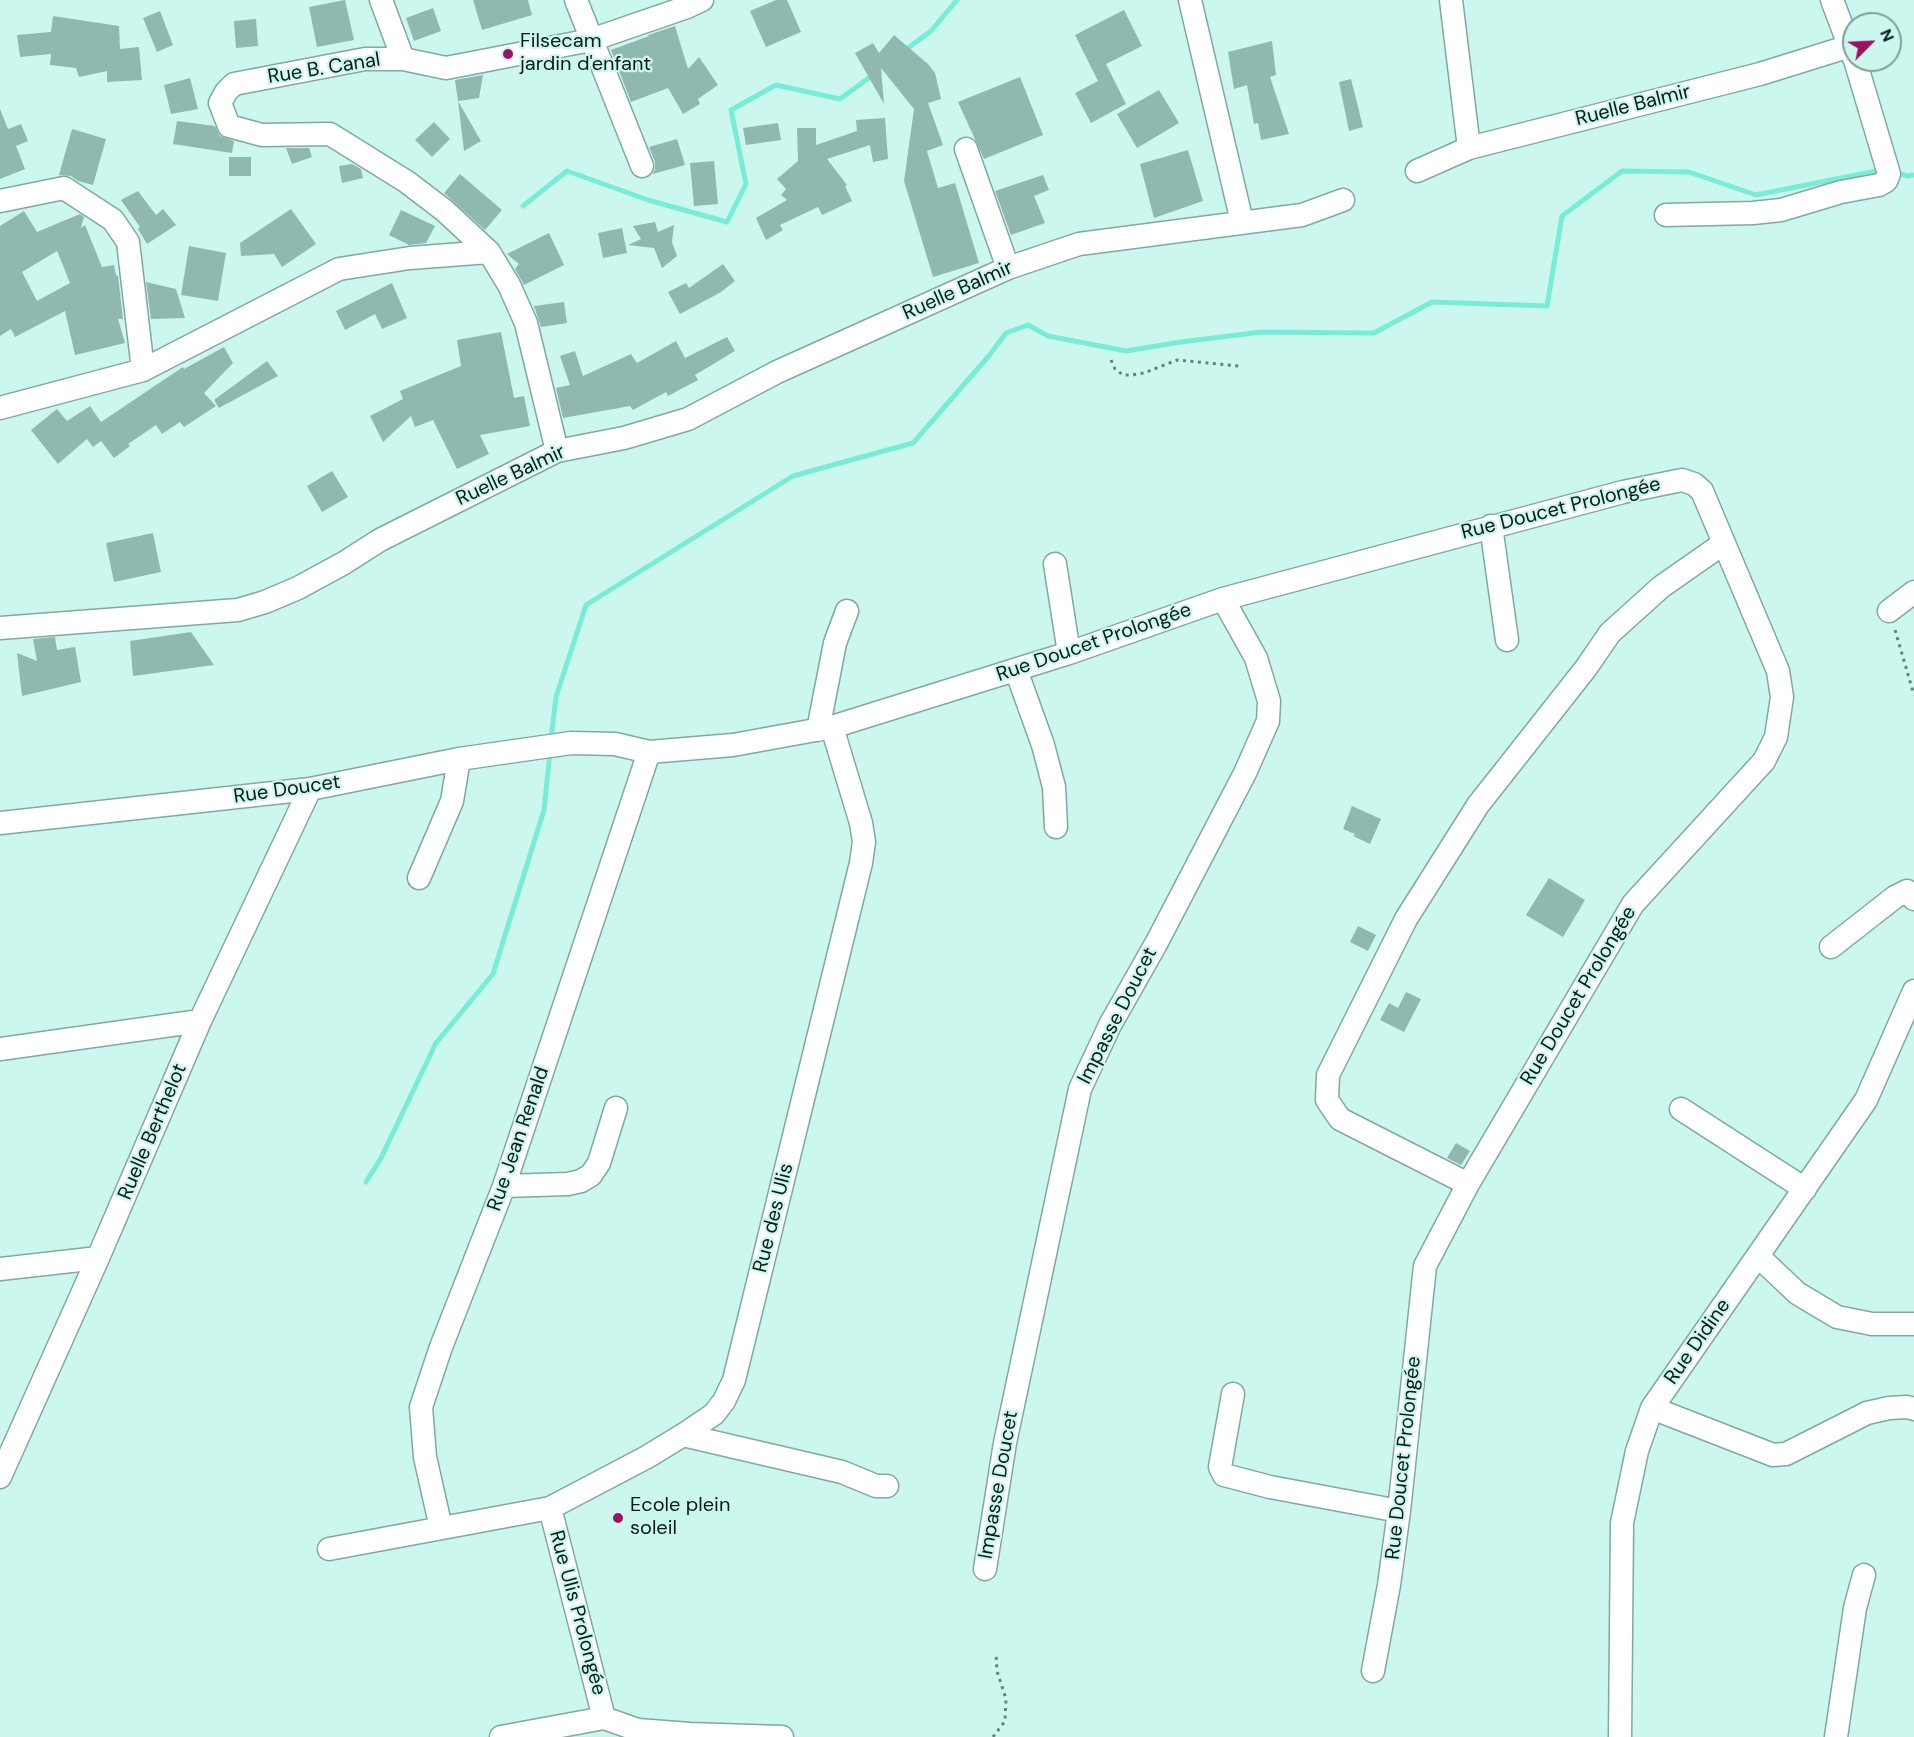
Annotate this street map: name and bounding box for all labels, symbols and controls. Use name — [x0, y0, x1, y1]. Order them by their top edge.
north arrow — [1842, 12, 1902, 72]
text: N — [1875, 26, 1899, 45]
place label: Filsecam jardin d'enfant — [520, 30, 651, 77]
marker: Filsecam jardin d'enfant — [501, 47, 515, 61]
street label: Rue B. Canal — [266, 48, 382, 90]
street label: Ruelle Balmir — [1573, 80, 1693, 132]
street label: Ruelle Balmir — [899, 256, 1017, 326]
street label: Ruelle Balmir — [453, 440, 569, 512]
street label: Rue Doucet Prolongée — [1459, 473, 1663, 545]
street label: Rue Doucet Prolongée — [993, 598, 1195, 688]
street label: Rue Doucet — [232, 771, 342, 809]
street label: Rue Doucet Prolongée — [1516, 902, 1642, 1090]
street label: Impasse Doucet — [1073, 944, 1163, 1088]
street label: Ruelle Berthelot — [114, 1060, 192, 1204]
street label: Rue Jean Renald — [483, 1064, 555, 1214]
street label: Rue des Ulis — [749, 1161, 799, 1275]
street label: Rue Didine — [1660, 1295, 1736, 1389]
street label: Rue Doucet Prolongée — [1381, 1355, 1427, 1561]
street label: Impasse Doucet — [974, 1409, 1024, 1561]
place label: Ecole plein soleil — [630, 1494, 730, 1541]
marker: Ecole plein soleil — [611, 1511, 625, 1525]
street label: Rue Ulis Prolongée — [543, 1528, 611, 1698]

